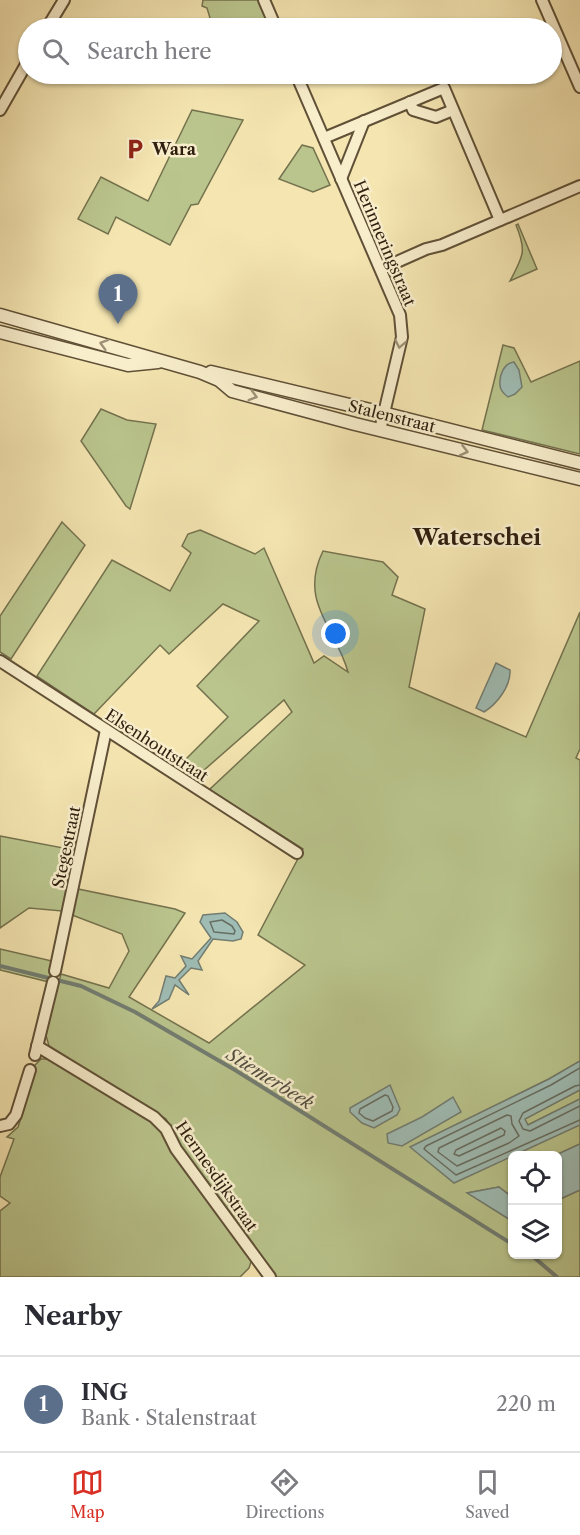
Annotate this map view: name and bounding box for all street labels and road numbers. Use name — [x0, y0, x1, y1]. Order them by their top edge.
street label: Herinneringstraat — [349, 177, 421, 309]
street label: Stalenstraat — [346, 396, 438, 437]
street label: Elsenhoutstraat — [102, 704, 213, 786]
street label: Stegestraat — [48, 804, 85, 890]
street label: Hermesdijkstraat — [172, 1117, 263, 1235]

